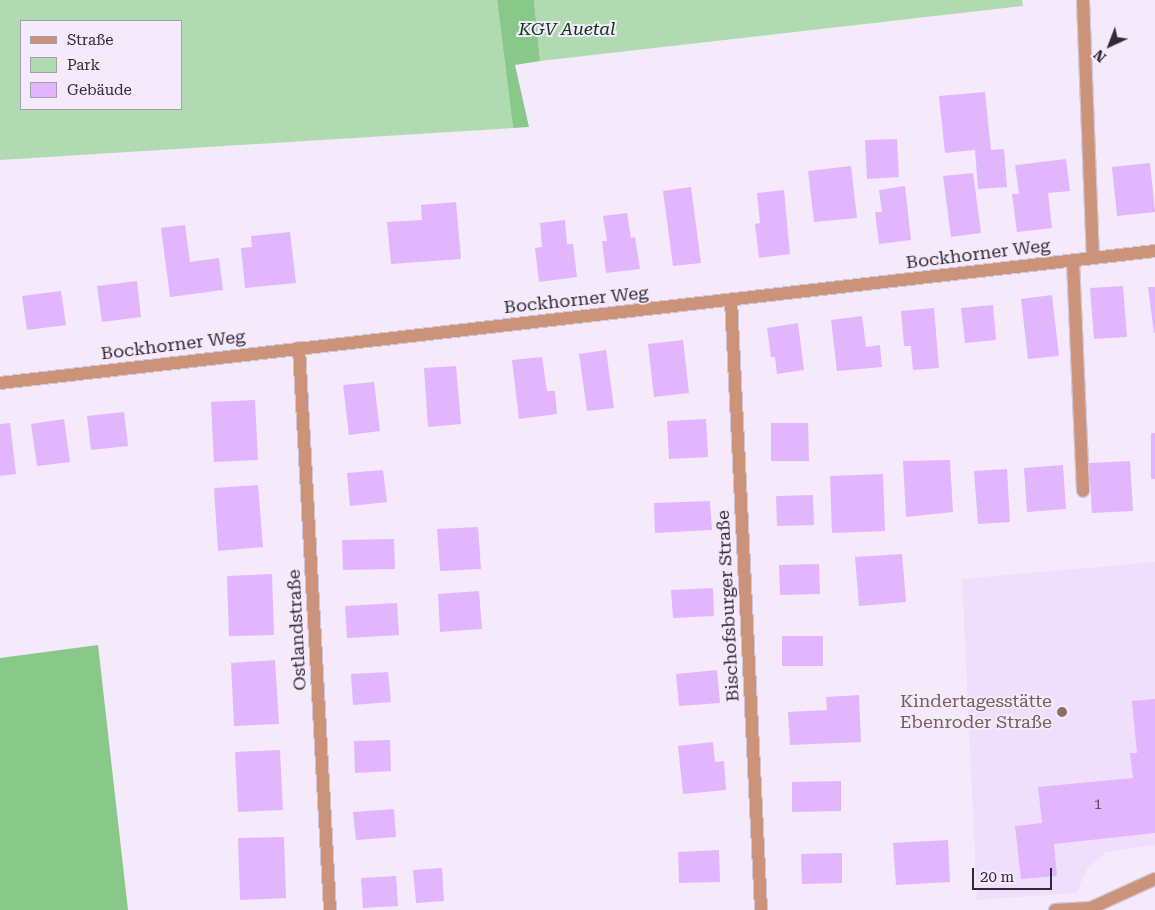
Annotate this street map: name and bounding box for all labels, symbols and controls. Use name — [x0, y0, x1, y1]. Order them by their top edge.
park label: KGV Auetal — [518, 18, 616, 40]
legend — [20, 20, 182, 110]
north arrow — [1085, 20, 1135, 70]
text: Straße — [67, 31, 114, 49]
text: N — [1090, 46, 1109, 65]
text: Park — [67, 56, 100, 74]
text: Gebäude — [67, 81, 132, 99]
street label: Bockhorner Weg — [905, 234, 1051, 274]
street label: Bockhorner Weg — [503, 282, 649, 318]
street label: Bockhorner Weg — [100, 325, 246, 365]
street label: Bischofsburger Straße — [712, 510, 744, 702]
street label: Ostlandstraße — [283, 569, 311, 691]
place label: Kindertagesstätte Ebenroder Straße — [900, 691, 1052, 734]
marker: Kindertagesstätte Ebenroder Straße — [1056, 706, 1068, 718]
house number: 1 — [1094, 796, 1102, 814]
scale bar — [975, 858, 1055, 890]
text: 20 m — [980, 868, 1014, 886]

